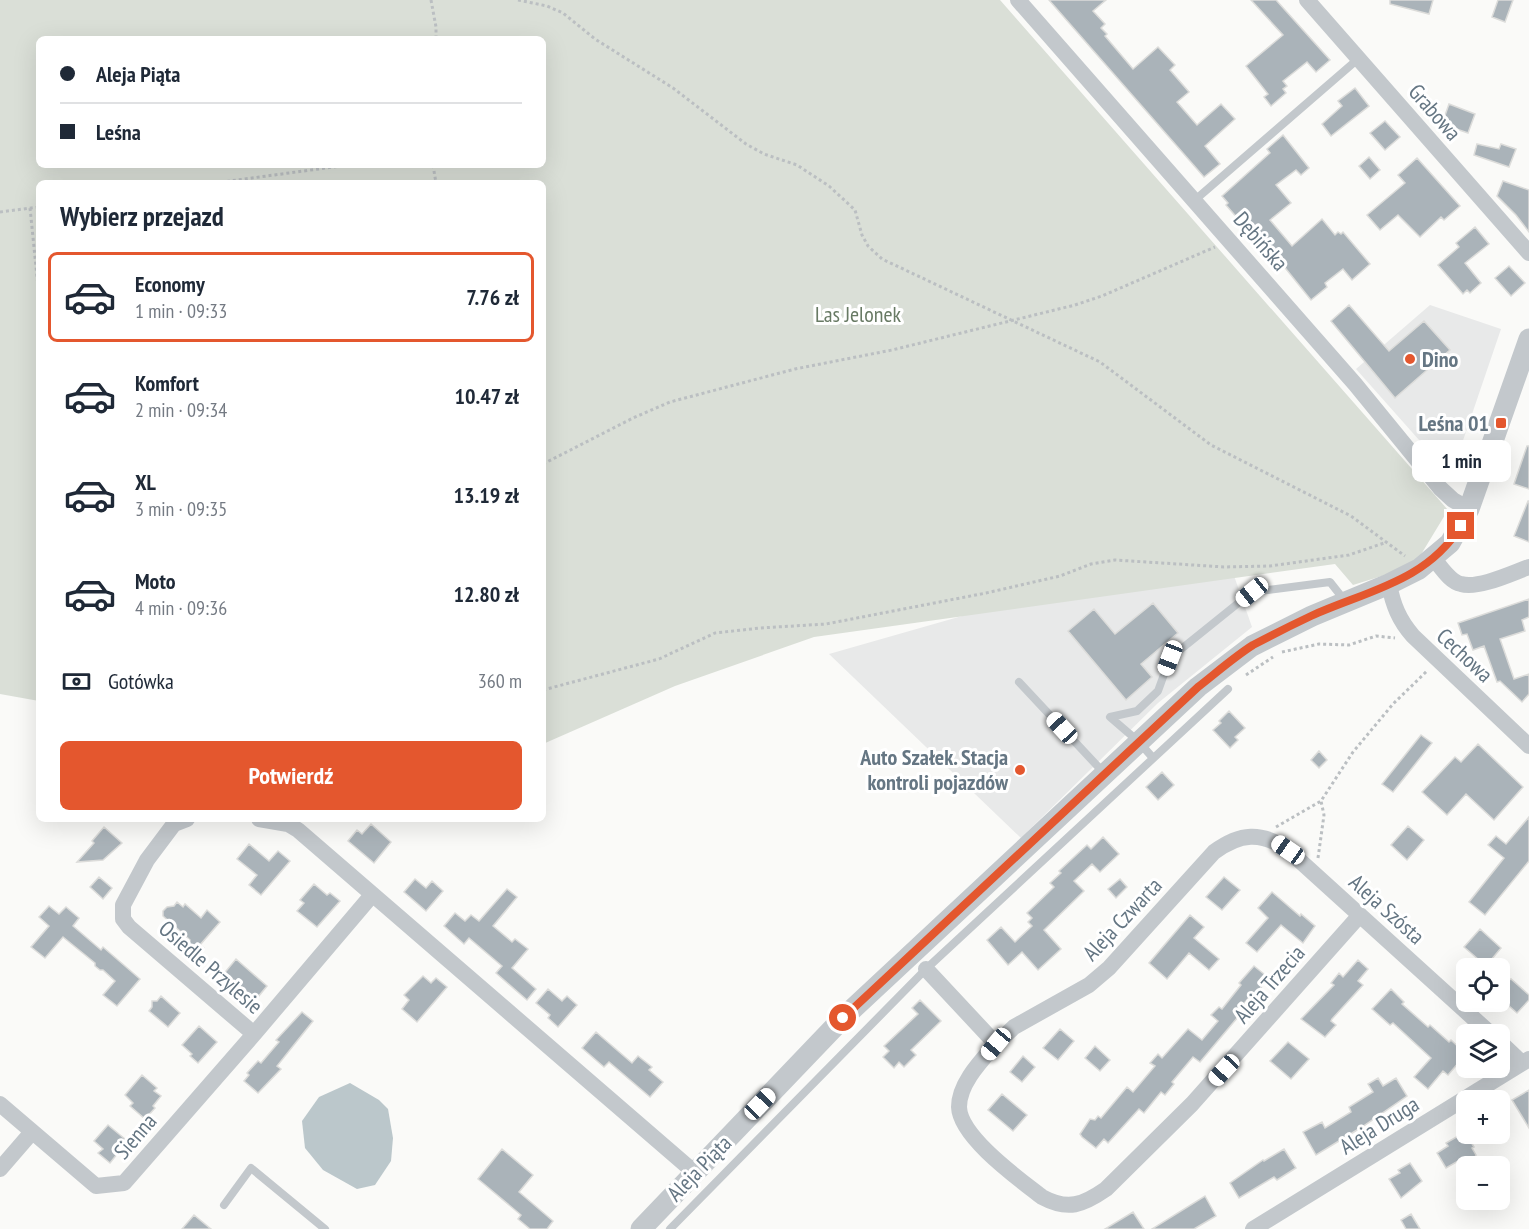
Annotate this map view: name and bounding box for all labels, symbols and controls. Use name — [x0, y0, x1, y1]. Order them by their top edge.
text: Aleja Piąta — [96, 60, 180, 88]
street label: Grabowa — [1403, 78, 1467, 146]
text: Leśna — [96, 118, 141, 146]
text: Wybierz przejazd — [60, 199, 224, 233]
street label: Dębińska — [1228, 206, 1294, 276]
icon: car — [63, 270, 117, 324]
text: Economy — [135, 270, 205, 298]
text: 7.76 zł — [466, 283, 519, 311]
text: 1 min · 09:33 — [135, 298, 227, 324]
park label: Las Jelonek — [815, 300, 901, 328]
place label: Dino — [1422, 345, 1459, 373]
marker: Dino — [1403, 352, 1417, 366]
icon: car — [63, 369, 117, 423]
text: Komfort — [135, 369, 199, 397]
text: 10.47 zł — [454, 382, 519, 410]
text: 2 min · 09:34 — [135, 397, 227, 423]
place label: Leśna 01 — [1419, 409, 1489, 437]
marker: Leśna 01 — [1494, 416, 1508, 430]
callout: 1 min — [1412, 439, 1510, 481]
text: 1 min — [1441, 448, 1482, 474]
icon: car — [63, 468, 117, 522]
text: XL — [135, 468, 156, 496]
text: 13.19 zł — [454, 481, 519, 509]
text: 3 min · 09:35 — [135, 496, 227, 522]
route end — [1447, 512, 1474, 539]
icon: car — [63, 567, 117, 621]
text: Moto — [135, 567, 176, 595]
car — [1232, 574, 1272, 610]
text: 12.80 zł — [454, 580, 519, 608]
text: 4 min · 09:36 — [135, 595, 227, 621]
street label: Cechowa — [1431, 622, 1499, 688]
car — [1155, 638, 1185, 678]
icon: cash — [60, 665, 93, 698]
text: Gotówka — [108, 667, 174, 695]
text: 360 m — [478, 668, 522, 694]
car — [1043, 709, 1081, 747]
button: Potwierdź — [60, 741, 522, 810]
place label: Auto Szałek. Stacja kontroli pojazdów — [859, 743, 1009, 796]
marker: Auto Szałek. Stacja kontroli pojazdów — [1013, 763, 1027, 777]
car — [1268, 832, 1308, 868]
street label: Aleja Szósta — [1344, 868, 1430, 950]
street label: Aleja Czwarta — [1076, 872, 1168, 966]
street label: Osiedle Przylesie — [153, 914, 269, 1020]
street label: Aleja Trzecia — [1228, 939, 1310, 1029]
map controls — [1456, 958, 1510, 1210]
button: locate — [1456, 958, 1510, 1012]
route start — [829, 1004, 856, 1031]
car — [978, 1024, 1014, 1064]
button: layers — [1456, 1024, 1510, 1078]
car — [1205, 1051, 1243, 1089]
car — [741, 1085, 779, 1123]
street label: Aleja Druga — [1334, 1090, 1424, 1160]
button: + — [1456, 1090, 1510, 1144]
street label: Sienna — [108, 1107, 162, 1165]
street label: Aleja Piąta — [661, 1129, 737, 1207]
button: − — [1456, 1156, 1510, 1210]

